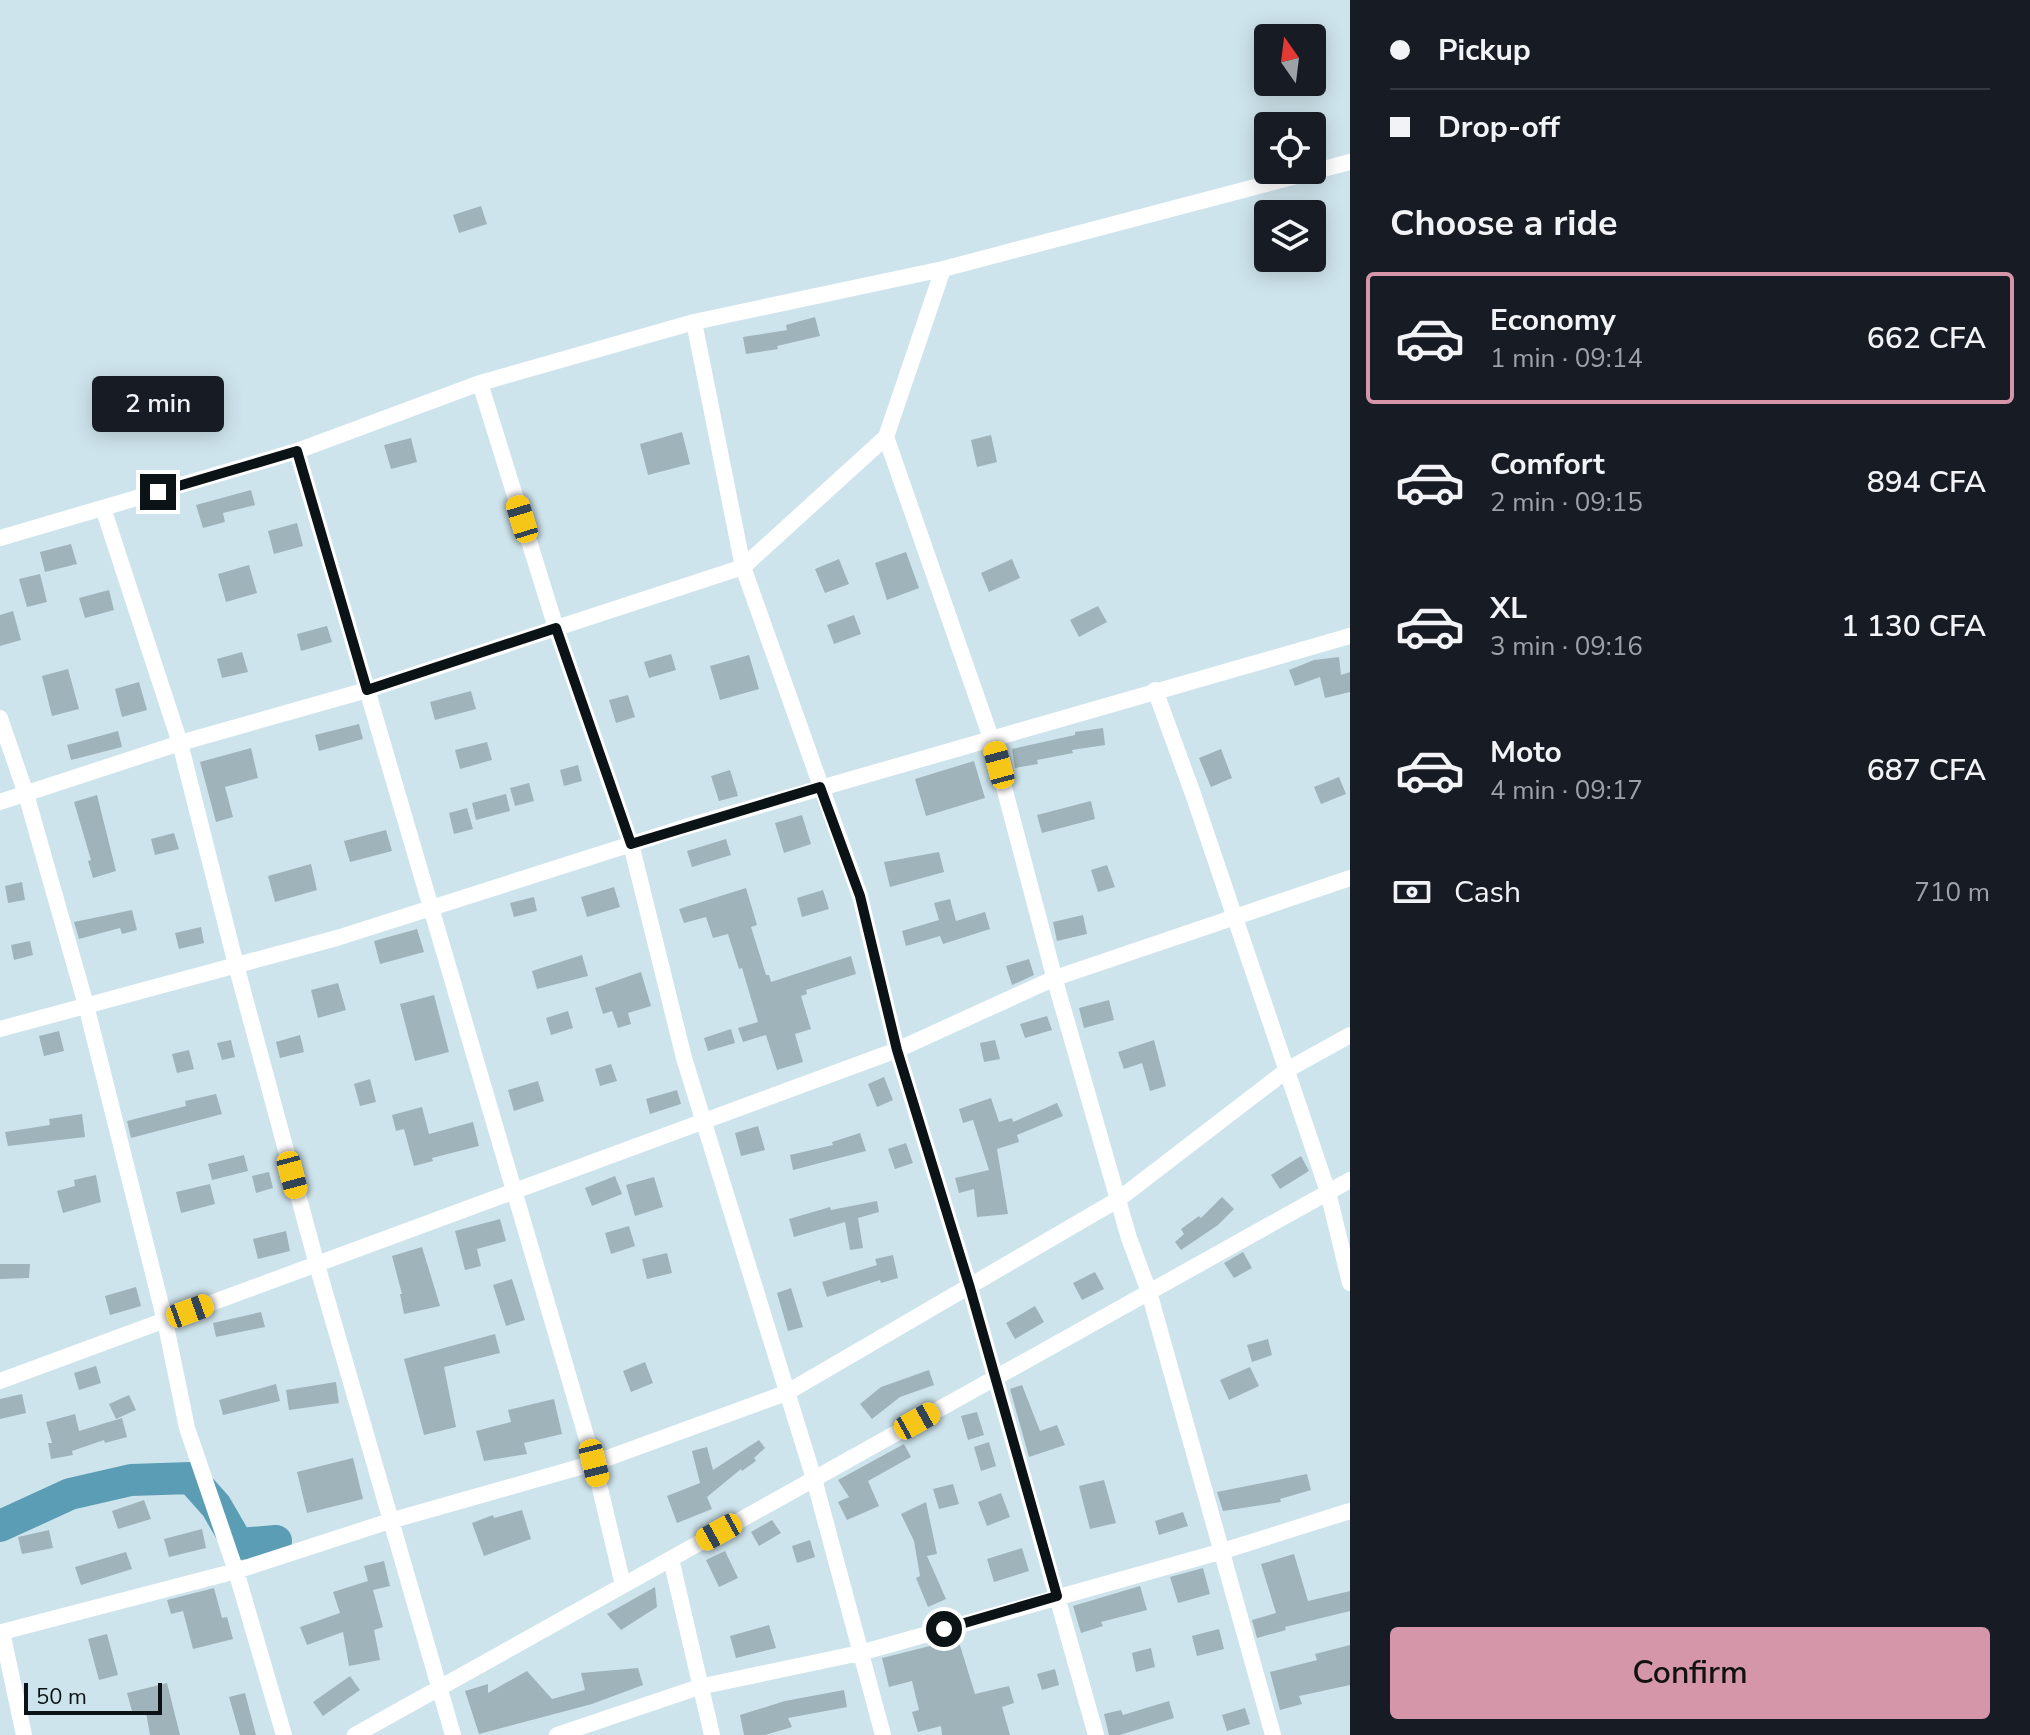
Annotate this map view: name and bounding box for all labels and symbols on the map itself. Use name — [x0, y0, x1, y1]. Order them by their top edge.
north arrow — [1254, 24, 1326, 96]
callout: 2 min — [92, 376, 224, 432]
route end — [140, 474, 176, 510]
car — [504, 493, 540, 545]
car — [981, 739, 1017, 791]
car — [274, 1149, 310, 1201]
car — [163, 1292, 217, 1330]
car — [890, 1399, 944, 1443]
car — [577, 1437, 611, 1489]
car — [692, 1510, 746, 1554]
route start — [926, 1611, 962, 1647]
scale bar — [24, 1679, 162, 1715]

